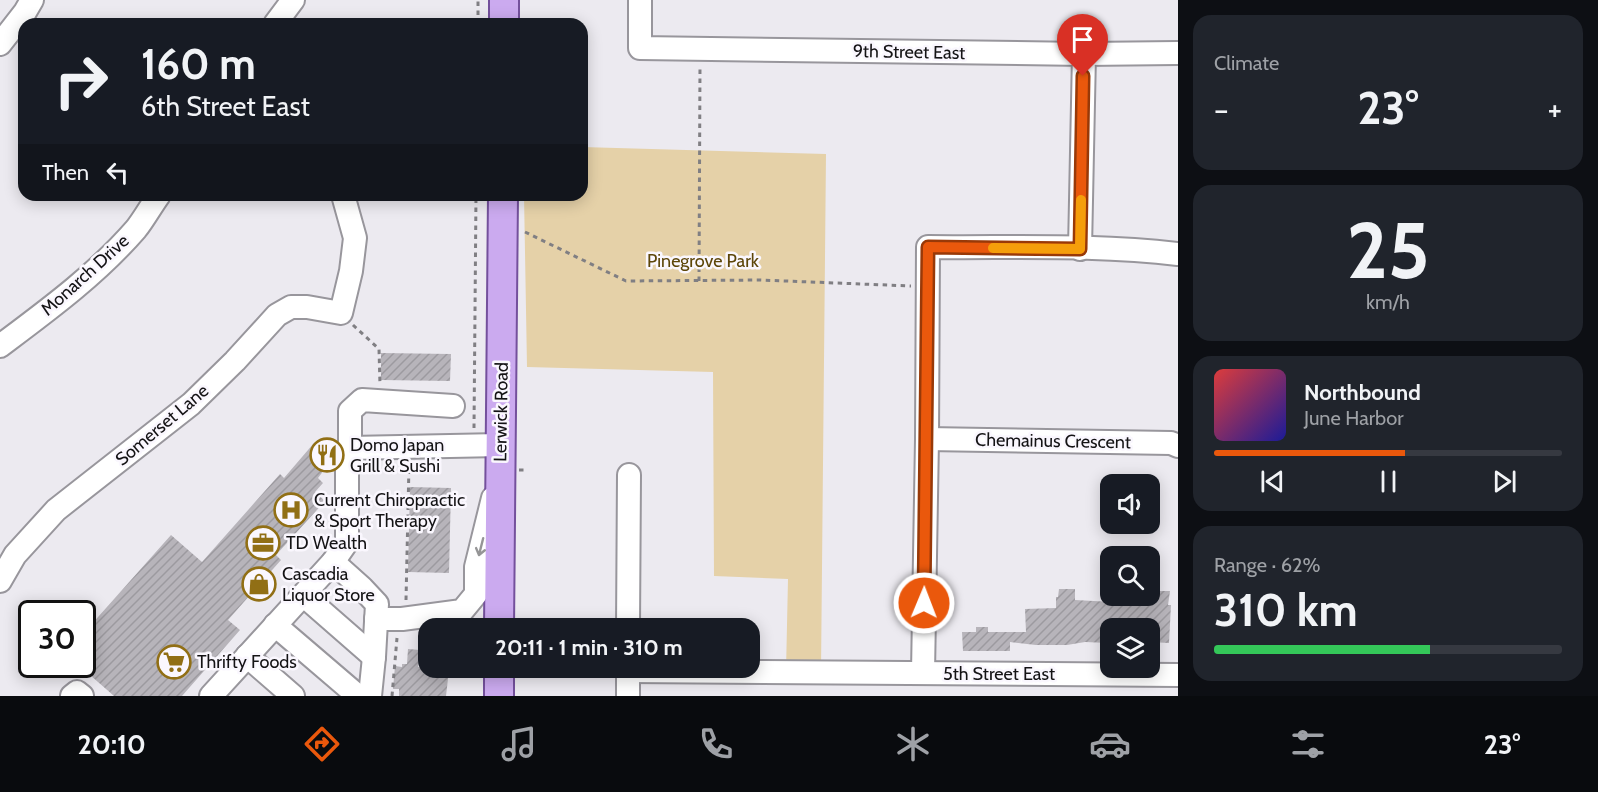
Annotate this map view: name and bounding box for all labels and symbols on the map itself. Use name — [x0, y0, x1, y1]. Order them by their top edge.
pin — [1057, 14, 1108, 76]
street label: 9th Street East — [853, 40, 965, 64]
street label: Monarch Drive — [36, 230, 134, 320]
park label: Pinegrove Park — [647, 250, 760, 272]
street label: Lerwick Road — [489, 362, 513, 462]
street label: Somerset Lane — [111, 380, 213, 470]
street label: Chemainus Crescent — [975, 429, 1131, 453]
place label: Domo Japan Grill & Sushi — [350, 434, 444, 477]
restaurant icon: Domo Japan Grill & Sushi — [309, 437, 345, 473]
place label: Current Chiropractic & Sport Therapy — [314, 489, 465, 532]
hospital icon: Current Chiropractic & Sport Therapy — [273, 492, 309, 528]
office icon: TD Wealth — [245, 525, 281, 561]
place label: TD Wealth — [286, 532, 367, 554]
one-way arrow — [474, 538, 486, 557]
place label: Cascadia Liquor Store — [282, 563, 375, 606]
shop icon: Cascadia Liquor Store — [241, 566, 277, 602]
position arrow — [892, 571, 956, 635]
speed limit sign: 30 — [18, 600, 96, 678]
supermarket icon: Thrifty Foods — [156, 644, 192, 680]
place label: Thrifty Foods — [197, 651, 297, 673]
street label: 5th Street East — [943, 663, 1055, 685]

